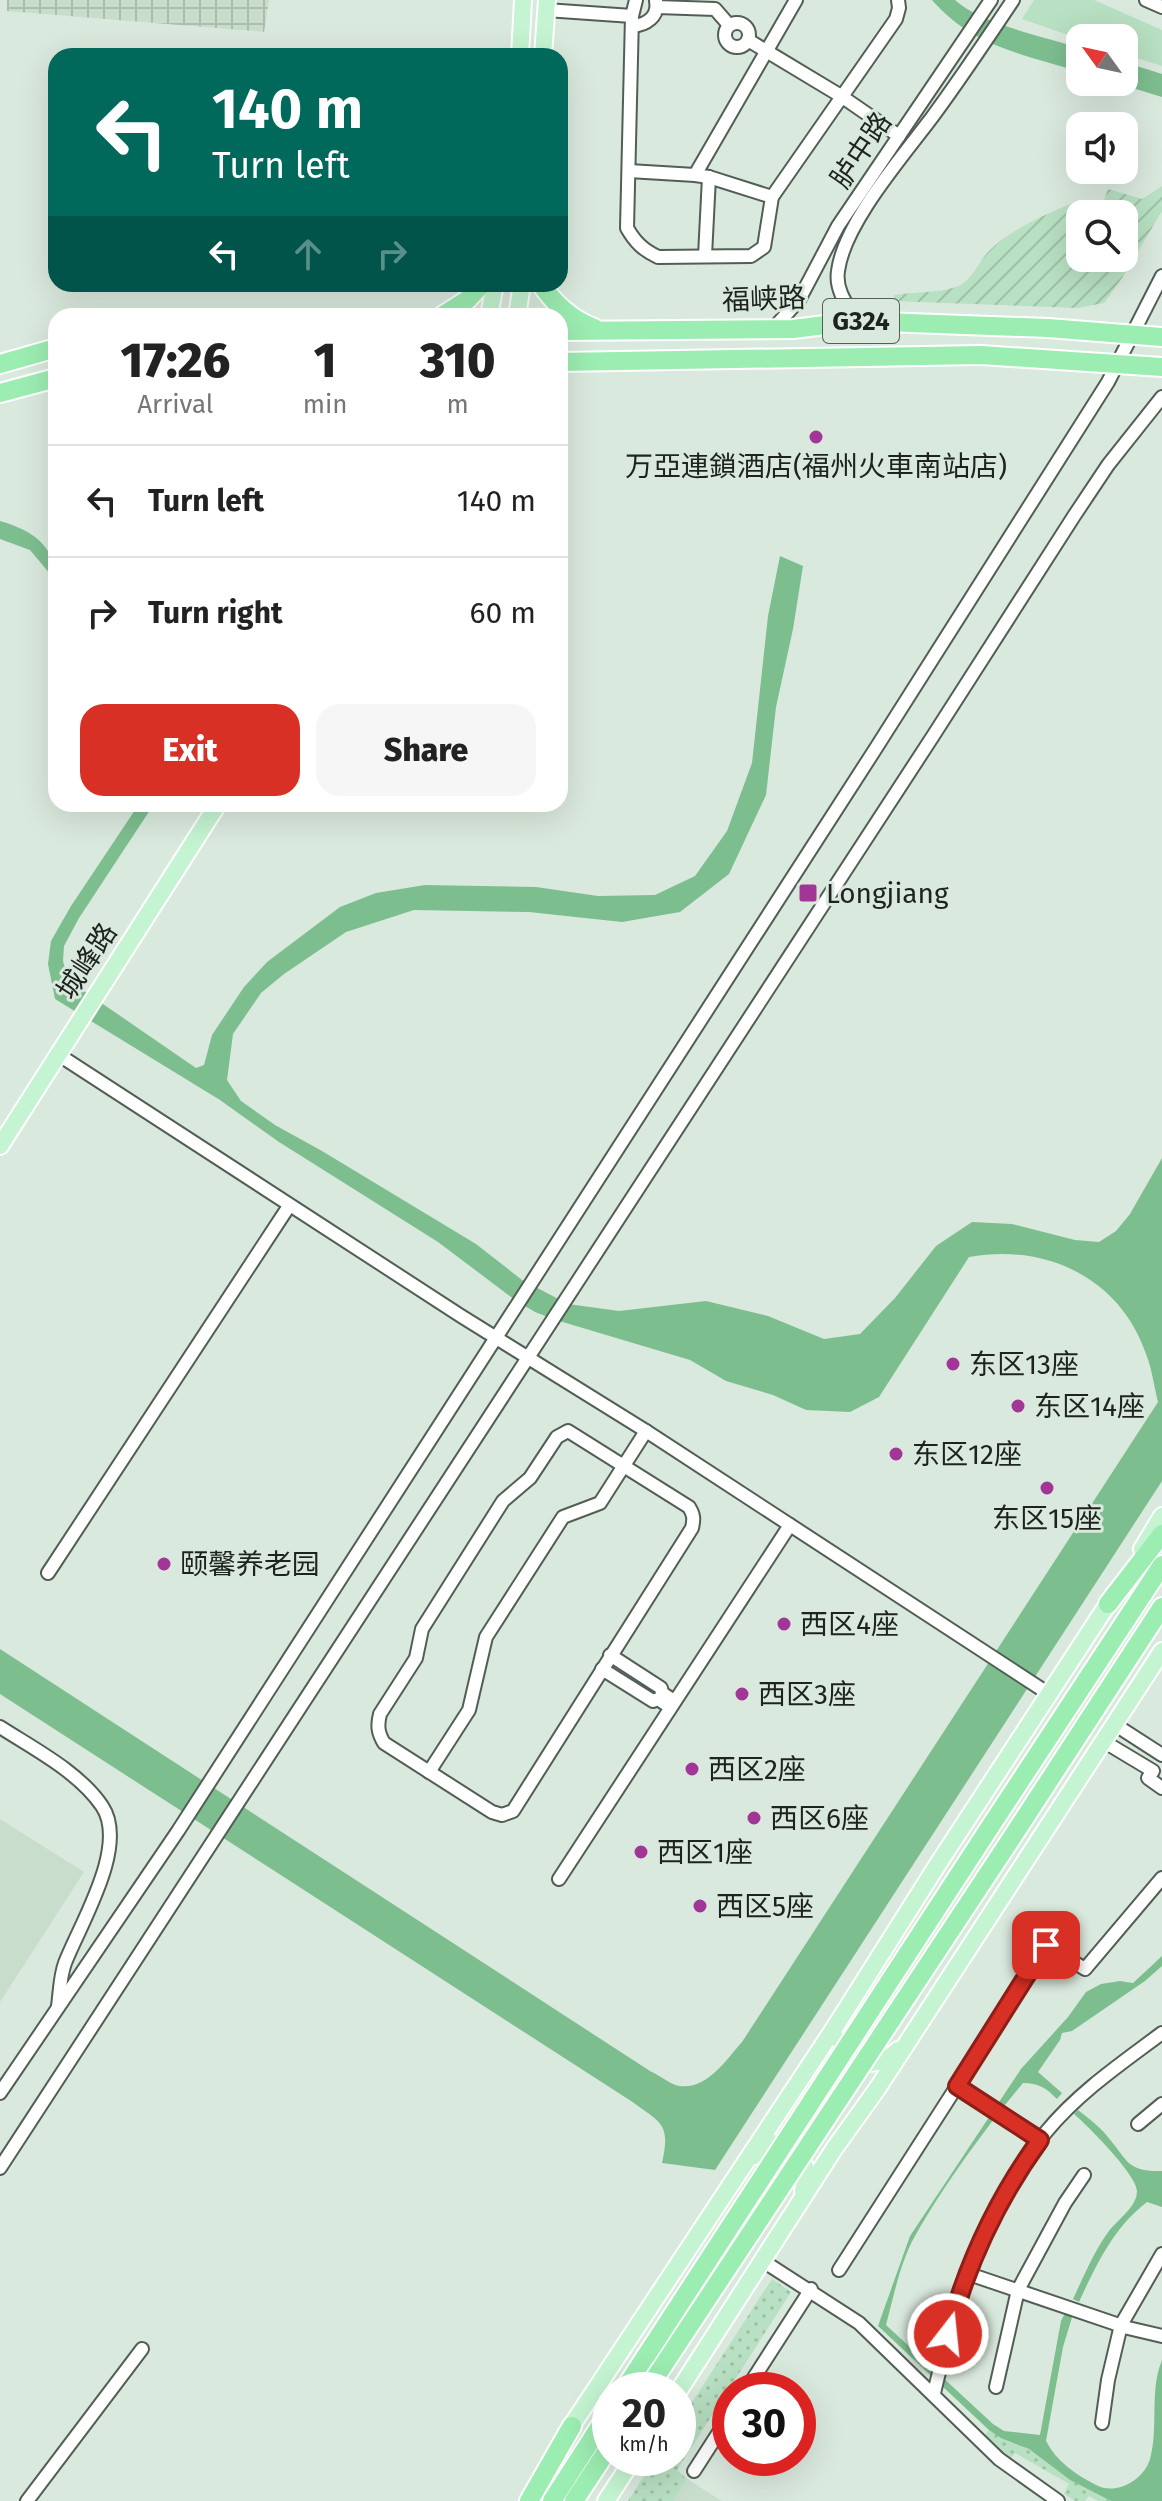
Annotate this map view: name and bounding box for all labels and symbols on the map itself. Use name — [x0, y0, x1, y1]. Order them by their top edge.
north arrow — [1066, 24, 1138, 96]
street label: 胪中路 — [824, 106, 898, 194]
street label: 福峡路 — [721, 281, 807, 317]
road number: G324 — [823, 299, 899, 343]
marker: 万亞連鎖酒店(福州火車南站店) — [807, 428, 825, 446]
place label: 万亞連鎖酒店(福州火車南站店) — [625, 450, 1007, 483]
place label: Longjiang — [826, 877, 949, 910]
marker: Longjiang — [797, 882, 819, 904]
street label: 城峰路 — [50, 917, 124, 1005]
place label: 东区13座 — [969, 1348, 1079, 1381]
marker: 东区13座 — [944, 1355, 962, 1373]
place label: 东区14座 — [1034, 1390, 1145, 1423]
marker: 东区14座 — [1009, 1397, 1027, 1415]
place label: 东区12座 — [912, 1438, 1022, 1471]
marker: 东区12座 — [887, 1445, 905, 1463]
marker: 东区15座 — [1038, 1479, 1056, 1497]
place label: 东区15座 — [992, 1502, 1102, 1535]
place label: 颐馨养老园 — [180, 1548, 320, 1581]
marker: 颐馨养老园 — [155, 1555, 173, 1573]
place label: 西区4座 — [800, 1608, 899, 1641]
marker: 西区4座 — [775, 1615, 793, 1633]
place label: 西区3座 — [758, 1678, 856, 1711]
marker: 西区3座 — [733, 1685, 751, 1703]
place label: 西区2座 — [708, 1753, 806, 1786]
marker: 西区2座 — [683, 1760, 701, 1778]
place label: 西区6座 — [770, 1802, 869, 1835]
marker: 西区6座 — [745, 1809, 763, 1827]
place label: 西区1座 — [657, 1836, 753, 1869]
marker: 西区1座 — [632, 1843, 650, 1861]
place label: 西区5座 — [716, 1890, 814, 1923]
marker: 西区5座 — [691, 1897, 709, 1915]
pin — [1012, 1911, 1080, 1979]
position arrow — [906, 2292, 990, 2376]
speed limit sign: 30 — [712, 2372, 816, 2476]

